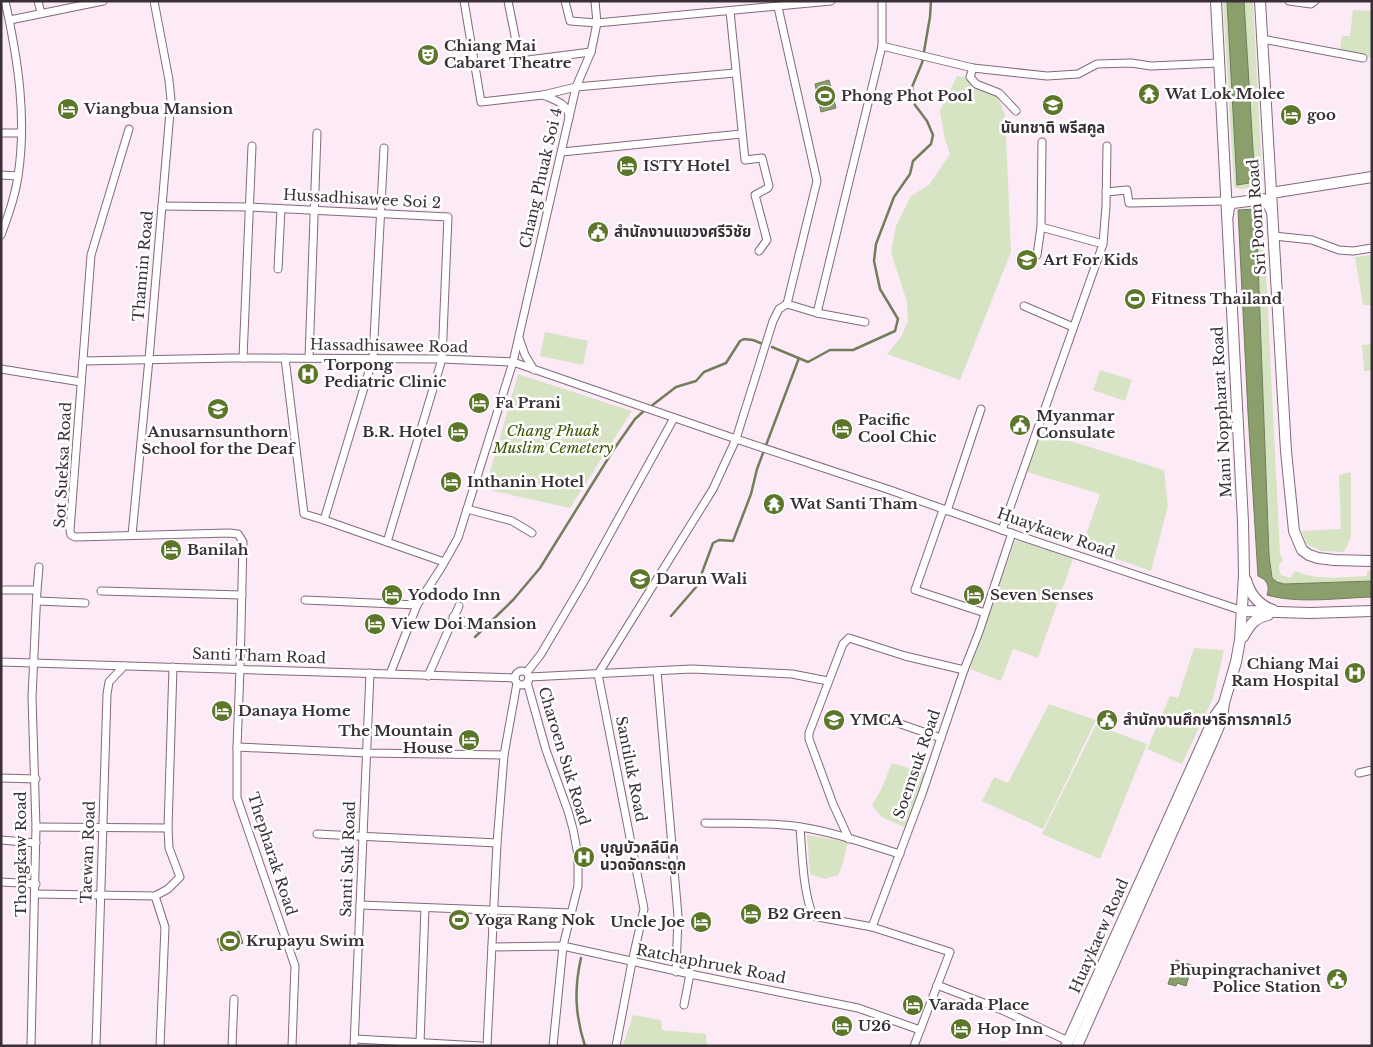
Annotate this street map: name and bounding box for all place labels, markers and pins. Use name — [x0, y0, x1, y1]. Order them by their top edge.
place label: Chiang Mai Cabaret Theatre — [444, 36, 572, 72]
theatre icon: Chiang Mai Cabaret Theatre — [416, 43, 440, 67]
temple icon: Wat Lok Molee — [1137, 82, 1161, 106]
sports icon: Phong Phot Pool — [813, 84, 837, 108]
place label: Wat Lok Molee — [1164, 84, 1285, 103]
place label: Phong Phot Pool — [841, 86, 974, 105]
school or university icon: นันทชาติ พรีสคูล — [1041, 93, 1065, 117]
hotel icon: Viangbua Mansion — [56, 97, 80, 121]
place label: Viangbua Mansion — [83, 99, 233, 118]
hotel icon: goo — [1279, 103, 1303, 127]
place label: goo — [1307, 105, 1336, 124]
place label: นันทชาติ พรีสคูล — [1001, 118, 1105, 138]
hotel icon: ISTY Hotel — [615, 154, 639, 178]
place label: ISTY Hotel — [643, 156, 731, 175]
public building icon: สำนักงานแขวงศรีวิชัย — [586, 220, 610, 244]
place label: สำนักงานแขวงศรีวิชัย — [614, 222, 751, 241]
school or university icon: Art For Kids — [1015, 248, 1039, 272]
place label: Art For Kids — [1042, 250, 1138, 269]
sports icon: Fitness Thailand — [1123, 287, 1147, 311]
place label: Fitness Thailand — [1151, 289, 1283, 308]
place label: Torpong Pediatric Clinic — [324, 355, 447, 391]
hospital icon: Torpong Pediatric Clinic — [296, 362, 320, 386]
hotel icon: Fa Prani — [467, 391, 491, 415]
place label: Fa Prani — [495, 393, 561, 412]
school or university icon: Anusarnsunthorn School for the Deaf — [206, 397, 230, 421]
place label: Myanmar Consulate — [1036, 406, 1115, 442]
place label: Pacific Cool Chic — [858, 410, 937, 446]
public building icon: Myanmar Consulate — [1008, 413, 1032, 437]
hotel icon: Pacific Cool Chic — [830, 417, 854, 441]
hotel icon: B.R. Hotel — [446, 420, 470, 444]
place label: Anusarnsunthorn School for the Deaf — [142, 422, 297, 458]
place label: B.R. Hotel — [362, 422, 443, 441]
hotel icon: Inthanin Hotel — [439, 470, 463, 494]
place label: Inthanin Hotel — [467, 472, 585, 491]
temple icon: Wat Santi Tham — [762, 492, 786, 516]
place label: Wat Santi Tham — [789, 494, 918, 513]
hotel icon: Banilah — [159, 538, 183, 562]
place label: Banilah — [187, 540, 249, 559]
school or university icon: Darun Wali — [628, 567, 652, 591]
place label: Darun Wali — [656, 569, 748, 588]
hotel icon: Yododo Inn — [380, 583, 404, 607]
hotel icon: Seven Senses — [962, 583, 986, 607]
place label: Yododo Inn — [407, 585, 501, 604]
place label: Seven Senses — [990, 585, 1094, 604]
hotel icon: View Doi Mansion — [363, 612, 387, 636]
place label: View Doi Mansion — [390, 614, 537, 633]
place label: Chiang Mai Ram Hospital — [1231, 654, 1340, 690]
hospital icon: Chiang Mai Ram Hospital — [1343, 661, 1367, 685]
hotel icon: Danaya Home — [210, 699, 234, 723]
place label: Danaya Home — [238, 701, 351, 720]
school or university icon: YMCA — [822, 708, 846, 732]
public building icon: สำนักงานศึกษาธิการภาค15 — [1095, 708, 1119, 732]
place label: YMCA — [849, 710, 904, 729]
place label: สำนักงานศึกษาธิการภาค15 — [1123, 710, 1292, 729]
place label: The Mountain House — [338, 721, 453, 757]
hotel icon: The Mountain House — [457, 728, 481, 752]
place label: บุญบัวคลีนิค นวดจัดกระดูก — [600, 838, 686, 875]
hospital icon: บุญบัวคลีนิค นวดจัดกระดูก — [572, 845, 596, 869]
hotel icon: B2 Green — [739, 902, 763, 926]
place label: B2 Green — [767, 904, 842, 923]
sports icon: Yoga Rang Nok — [447, 908, 471, 932]
place label: Yoga Rang Nok — [474, 910, 596, 929]
hotel icon: Uncle Joe — [689, 910, 713, 934]
place label: Uncle Joe — [610, 912, 685, 931]
sports icon: Krupayu Swim — [218, 929, 242, 953]
place label: Krupayu Swim — [246, 931, 365, 950]
place label: Phupingrachanivet Police Station — [1169, 960, 1321, 996]
public building icon: Phupingrachanivet Police Station — [1325, 967, 1349, 991]
hotel icon: Varada Place — [901, 993, 925, 1017]
place label: Varada Place — [928, 995, 1030, 1014]
hotel icon: U26 — [830, 1014, 854, 1038]
place label: U26 — [858, 1016, 891, 1035]
hotel icon: Hop Inn — [949, 1017, 973, 1041]
place label: Hop Inn — [977, 1019, 1044, 1038]

